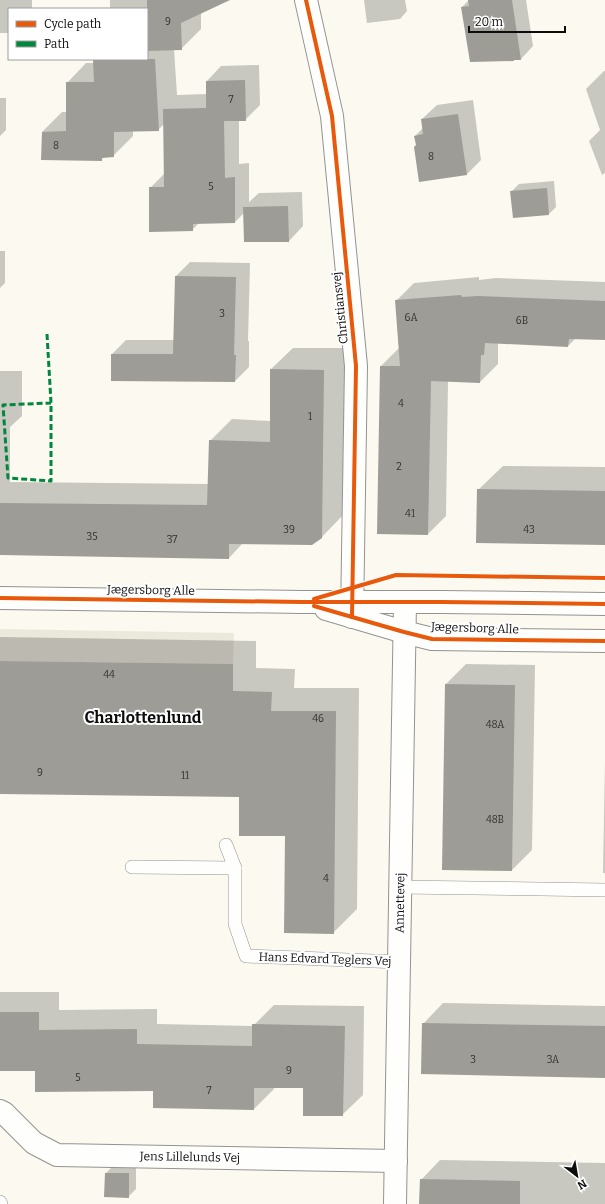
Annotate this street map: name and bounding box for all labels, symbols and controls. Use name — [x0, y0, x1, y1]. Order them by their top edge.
legend — [8, 8, 148, 60]
scale bar — [469, 8, 565, 34]
text: 20 m — [475, 15, 504, 29]
house number: 9 — [165, 16, 171, 28]
text: Cycle path — [44, 17, 102, 31]
text: Path — [44, 37, 70, 51]
house number: 7 — [228, 94, 234, 106]
house number: 8 — [53, 140, 59, 152]
house number: 8 — [428, 151, 434, 163]
house number: 5 — [208, 181, 214, 193]
street label: Christiansvej — [329, 271, 351, 345]
house number: 3 — [219, 308, 225, 320]
house number: 6A — [405, 312, 418, 324]
house number: 6B — [516, 315, 528, 327]
house number: 4 — [398, 398, 404, 410]
house number: 1 — [308, 411, 312, 423]
house number: 2 — [396, 461, 402, 473]
house number: 41 — [405, 508, 415, 520]
house number: 39 — [283, 524, 295, 536]
house number: 43 — [523, 524, 535, 536]
house number: 35 — [86, 531, 98, 543]
house number: 37 — [167, 534, 177, 546]
street label: Jægersborg Alle — [106, 582, 195, 598]
street label: Jægersborg Alle — [430, 619, 519, 637]
house number: 44 — [103, 669, 115, 681]
district label: Charlottenlund — [85, 708, 202, 727]
house number: 46 — [312, 713, 324, 725]
house number: 48A — [486, 719, 505, 731]
house number: 9 — [37, 767, 43, 779]
house number: 11 — [181, 770, 189, 782]
house number: 48B — [486, 814, 504, 826]
house number: 4 — [323, 873, 329, 885]
street label: Annettevej — [392, 873, 408, 933]
street label: Hans Edvard Teglers Vej — [258, 950, 392, 968]
house number: 3 — [470, 1054, 476, 1066]
house number: 3A — [547, 1054, 560, 1066]
house number: 9 — [286, 1065, 292, 1077]
house number: 5 — [75, 1072, 81, 1084]
house number: 7 — [206, 1085, 212, 1097]
street label: Jens Lillelunds Vej — [139, 1149, 240, 1165]
north arrow — [557, 1156, 597, 1196]
text: N — [574, 1176, 589, 1192]

